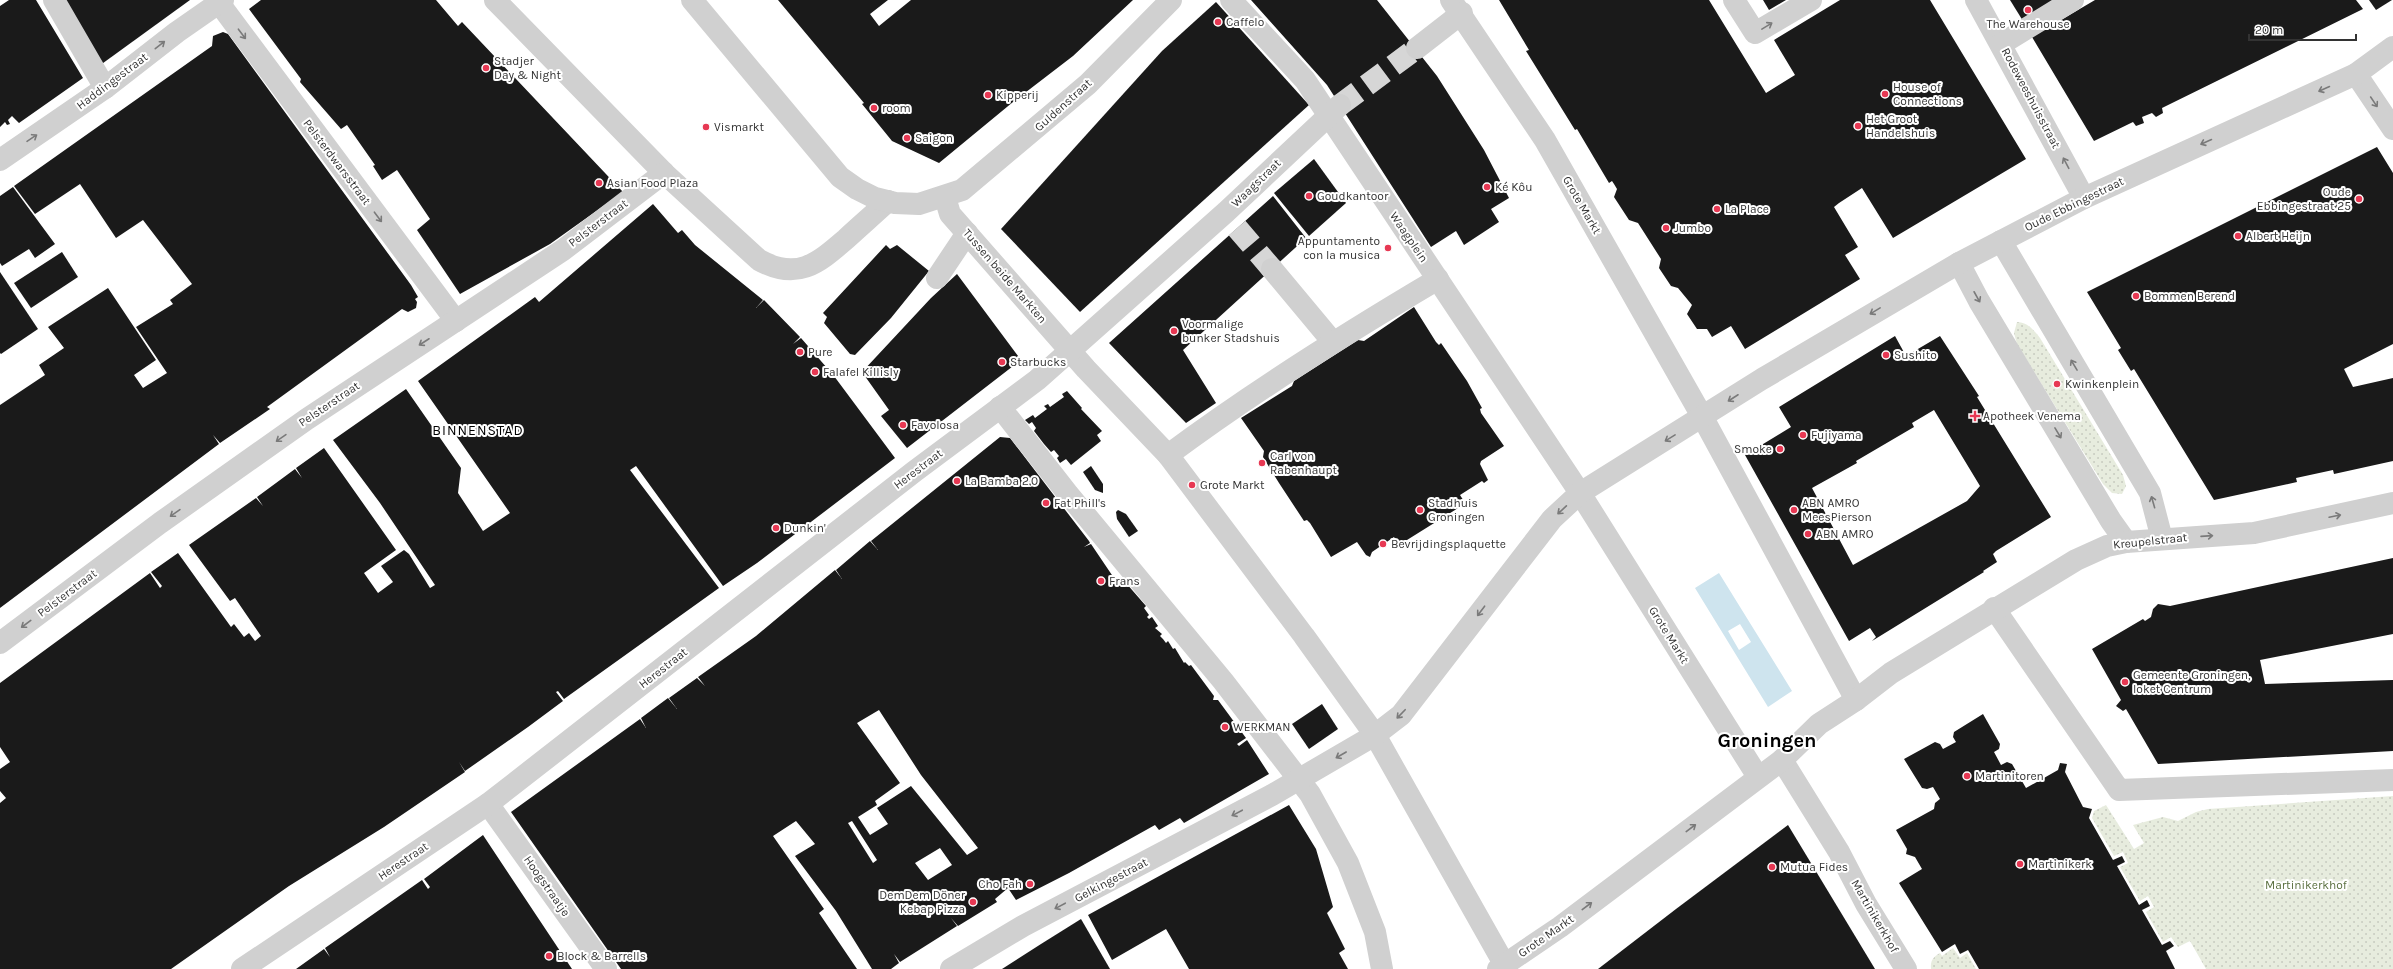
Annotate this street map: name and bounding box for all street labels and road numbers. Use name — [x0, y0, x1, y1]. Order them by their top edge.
street label: Rodeweeshuisstraat — [1999, 45, 2064, 151]
street label: Haddingestraat — [74, 49, 151, 112]
street label: Guldenstraat — [1032, 75, 1095, 134]
street label: Pelsterdwarsstraat — [300, 116, 374, 208]
street label: Waagstraat — [1228, 156, 1284, 210]
street label: Grote Markt — [1560, 174, 1604, 237]
street label: Oude Ebbingestraat — [2022, 174, 2126, 234]
street label: Pelsterstraat — [566, 196, 631, 250]
street label: Waagplein — [1387, 209, 1431, 265]
street label: Tussen beide Markten — [960, 226, 1050, 326]
street label: Pelsterstraat — [296, 378, 362, 429]
street label: Herestraat — [891, 446, 946, 492]
street label: Kreupelstraat — [2112, 530, 2188, 552]
street label: Pelsterstraat — [35, 566, 100, 620]
street label: Grote Markt — [1646, 604, 1692, 666]
street label: Herestraat — [636, 644, 690, 691]
street label: Herestraat — [375, 839, 431, 883]
street label: Hoogstraatje — [521, 853, 573, 919]
street label: Gelkingestraat — [1072, 855, 1150, 905]
street label: Martinikerkhof — [1848, 877, 1902, 956]
street label: Grote Markt — [1516, 911, 1577, 960]

